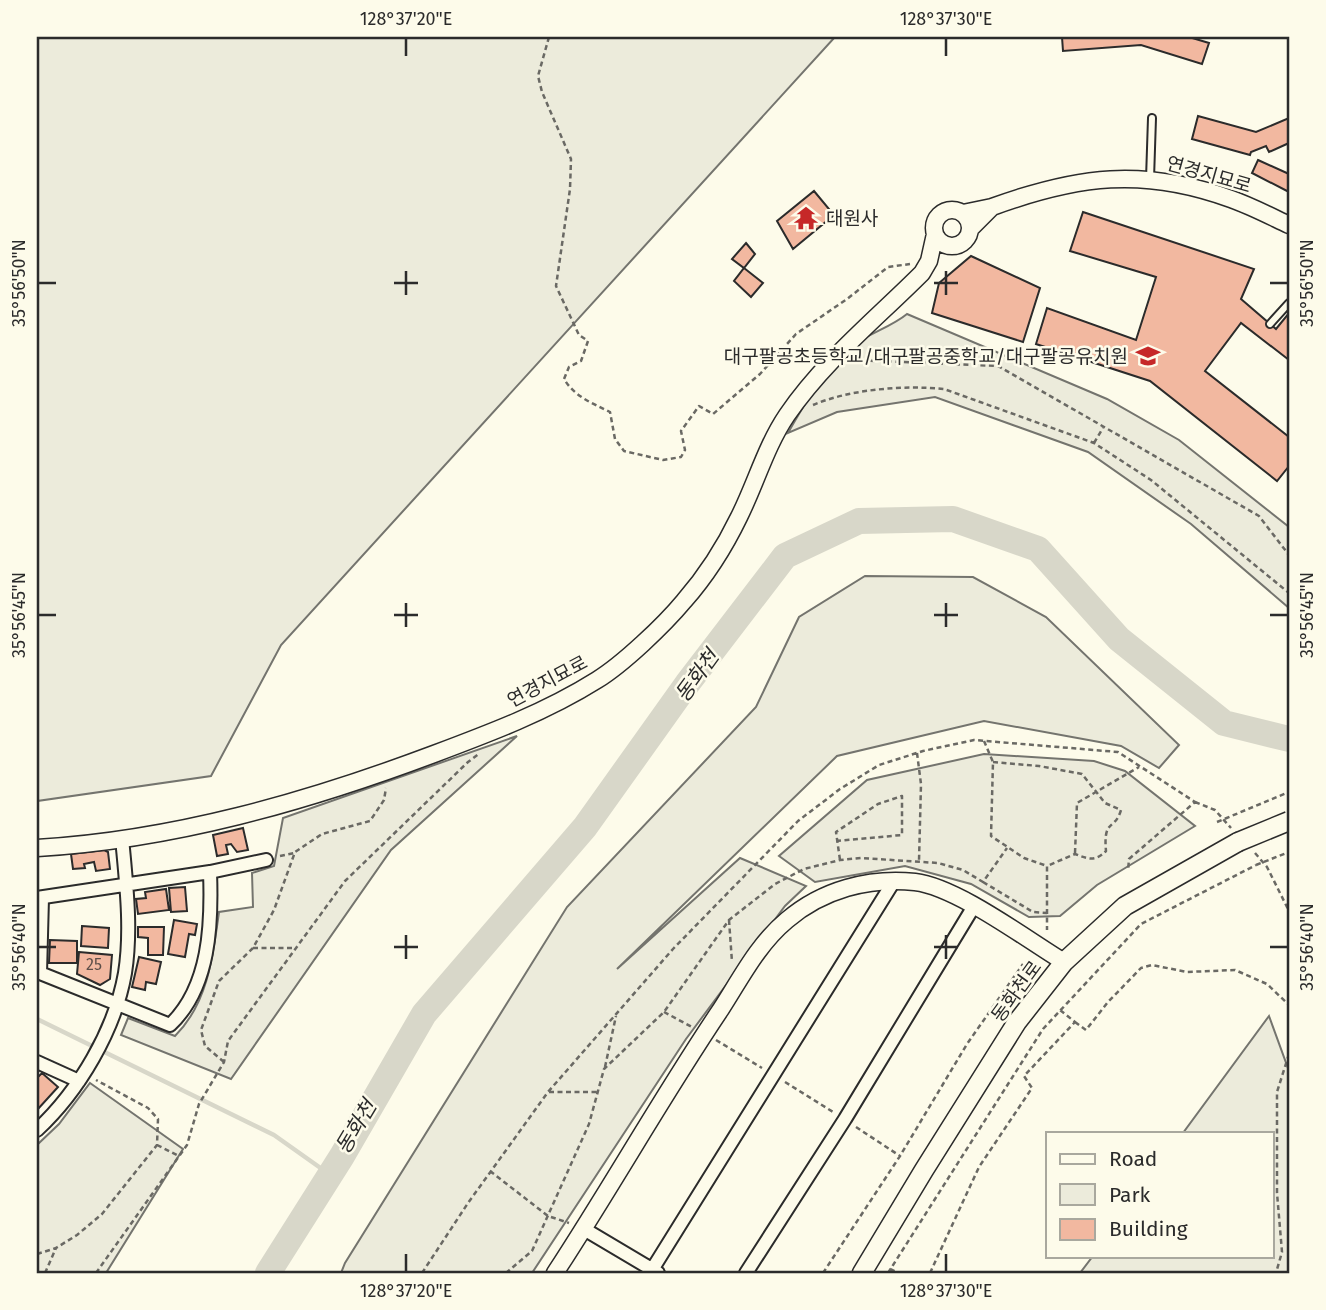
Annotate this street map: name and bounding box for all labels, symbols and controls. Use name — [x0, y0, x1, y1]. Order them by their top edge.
text: 128°37'20"E — [360, 8, 452, 30]
text: 128°37'30"E — [900, 8, 992, 30]
street label: 연경지묘로 — [1164, 151, 1254, 198]
temple icon: 대원사 — [792, 204, 820, 232]
place label: 대원사 — [826, 207, 878, 230]
text: 35°56'50"N — [8, 239, 30, 327]
text: 35°56'50"N — [1296, 239, 1318, 327]
school or university icon: 대구팔공초등학교/대구팔공중학교/대구팔공유치원 — [1134, 342, 1162, 370]
place label: 대구팔공초등학교/대구팔공중학교/대구팔공유치원 — [724, 345, 1128, 368]
text: 35°56'45"N — [8, 572, 30, 658]
text: 35°56'45"N — [1296, 572, 1318, 658]
water label: 동화천 — [669, 643, 726, 707]
street label: 연경지묘로 — [503, 651, 591, 712]
text: 35°56'40"N — [8, 903, 30, 991]
text: 35°56'40"N — [1296, 903, 1318, 991]
house number: 25 — [86, 955, 102, 974]
street label: 동화천로 — [987, 956, 1046, 1026]
water label: 동화천 — [330, 1093, 383, 1159]
legend — [1046, 1132, 1274, 1258]
text: Road — [1109, 1146, 1157, 1172]
text: Park — [1109, 1182, 1151, 1208]
text: Building — [1109, 1216, 1188, 1242]
text: 128°37'20"E — [360, 1280, 452, 1302]
text: 128°37'30"E — [900, 1280, 992, 1302]

